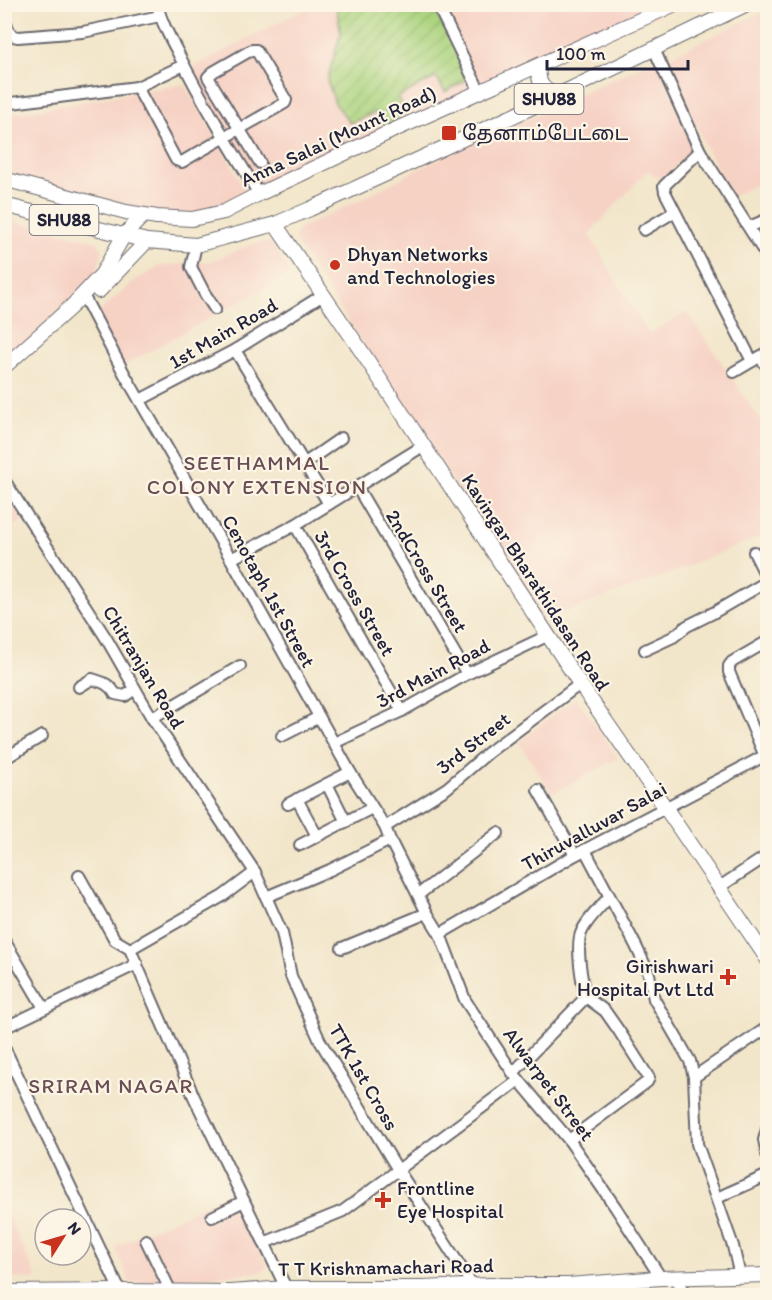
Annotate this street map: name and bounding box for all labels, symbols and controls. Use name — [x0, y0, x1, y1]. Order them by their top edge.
scale bar — [547, 33, 688, 71]
text: 100 m — [556, 43, 606, 65]
street label: Anna Salai (Mount Road) — [236, 80, 440, 192]
road number: SHU88 — [514, 84, 584, 114]
place label: தேனாம்பேட்டை — [462, 121, 629, 146]
marker: தேனாம்பேட்டை — [440, 124, 458, 142]
road number: SHU88 — [29, 205, 98, 235]
place label: Dhyan Networks and Technologies — [347, 242, 496, 289]
marker: Dhyan Networks and Technologies — [328, 258, 342, 272]
street label: 1st Main Road — [164, 292, 282, 374]
district label: SEETHAMMAL COLONY EXTENSION — [147, 450, 367, 499]
street label: Kavingar Bharathidasan Road — [457, 469, 615, 695]
street label: 2ndCross Street — [381, 505, 473, 637]
street label: Cenotaph 1st Street — [217, 511, 321, 671]
street label: 3rd Cross Street — [309, 526, 401, 660]
street label: Chitranjan Road — [98, 601, 190, 733]
street label: 3rd Main Road — [372, 633, 494, 713]
street label: 3rd Street — [431, 706, 515, 779]
street label: Thiruvalluvar Salai — [517, 776, 671, 876]
place label: Girishwari Hospital Pvt Ltd — [577, 954, 714, 1001]
marker: Girishwari Hospital Pvt Ltd — [719, 968, 737, 986]
street label: TTK 1st Cross — [324, 1020, 404, 1134]
street label: Alwarpet Street — [499, 1023, 600, 1146]
district label: SRIRAM NAGAR — [28, 1073, 194, 1098]
place label: Frontline Eye Hospital — [397, 1176, 504, 1223]
marker: Frontline Eye Hospital — [374, 1191, 392, 1209]
north arrow — [33, 1207, 93, 1267]
text: N — [64, 1218, 85, 1238]
street label: T T Krishnamachari Road — [278, 1253, 494, 1281]

